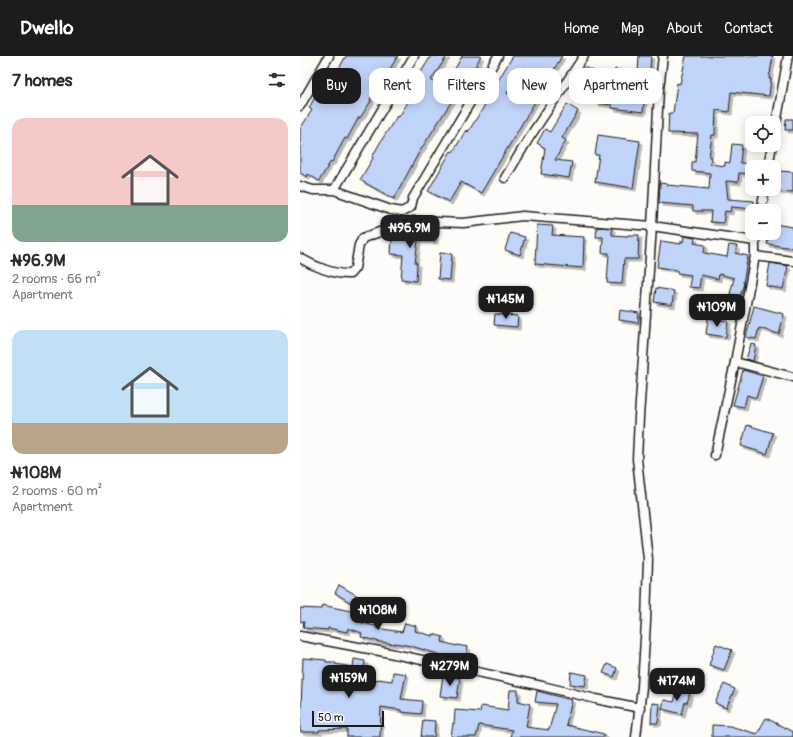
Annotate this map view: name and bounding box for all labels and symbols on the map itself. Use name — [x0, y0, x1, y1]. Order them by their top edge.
pin: ₦96.9M — [377, 215, 443, 249]
pin: ₦145M — [478, 286, 534, 320]
pin: ₦109M — [689, 294, 745, 328]
pin: ₦108M — [350, 597, 406, 631]
pin: ₦279M — [422, 653, 478, 687]
pin: ₦159M — [321, 665, 377, 699]
pin: ₦174M — [649, 668, 705, 702]
scale bar — [312, 709, 384, 728]

